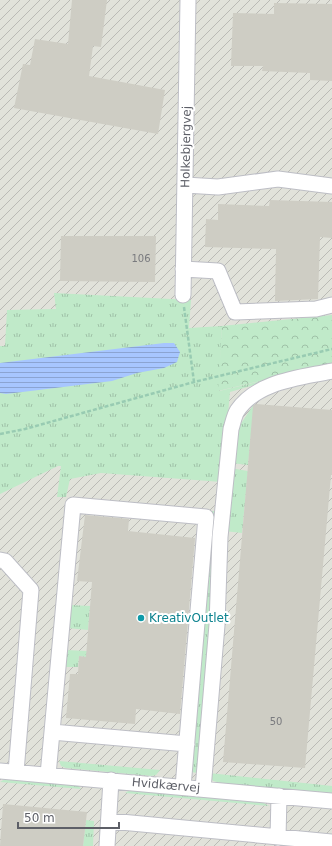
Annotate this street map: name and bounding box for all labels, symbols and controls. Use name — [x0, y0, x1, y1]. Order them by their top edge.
street label: Holkebjergvej — [178, 106, 194, 188]
house number: 106 — [131, 253, 151, 264]
place label: KreativOutlet — [149, 611, 229, 625]
marker: KreativOutlet — [136, 613, 146, 623]
house number: 50 — [270, 716, 282, 727]
street label: Hvidkærvej — [131, 775, 201, 795]
scale bar — [18, 804, 119, 830]
text: 50 m — [24, 811, 55, 825]

